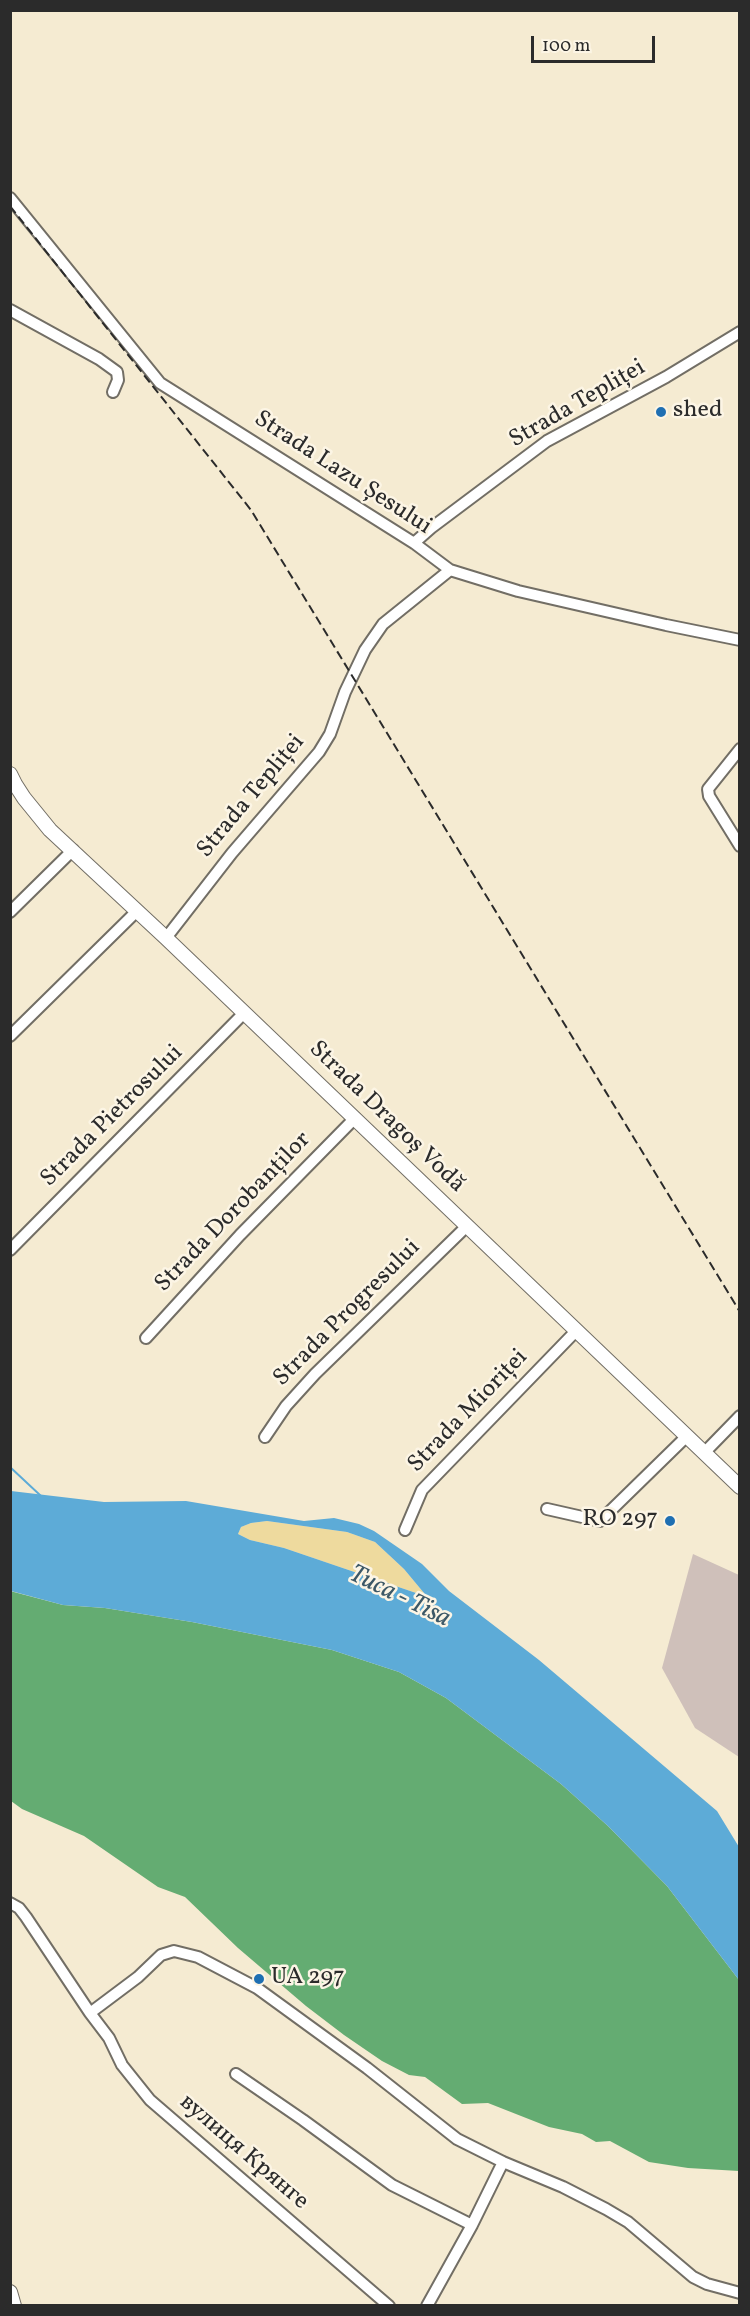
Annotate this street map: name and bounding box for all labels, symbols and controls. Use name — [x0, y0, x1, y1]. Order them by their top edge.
scale bar — [534, 24, 658, 62]
text: 100 m — [542, 34, 591, 59]
street label: Strada Tepliței — [505, 354, 651, 456]
place label: shed — [673, 398, 722, 426]
marker: shed — [654, 405, 668, 419]
street label: Strada Lazu Șesului — [248, 406, 436, 542]
street label: Strada Tepliței — [192, 729, 312, 865]
street label: Strada Dragoș Vodă — [302, 1036, 470, 1200]
street label: Strada Pietrosului — [36, 1040, 190, 1194]
street label: Strada Dorobanților — [150, 1127, 318, 1299]
street label: Strada Progresului — [268, 1234, 428, 1394]
street label: Strada Mioriței — [403, 1344, 535, 1480]
place label: RO 297 — [582, 1507, 658, 1535]
marker: RO 297 — [663, 1514, 677, 1528]
water label: Тиса - Tisa — [343, 1560, 455, 1636]
place label: UA 297 — [271, 1965, 345, 1993]
marker: UA 297 — [252, 1972, 266, 1986]
street label: вулиця Крянге — [172, 2089, 314, 2217]

